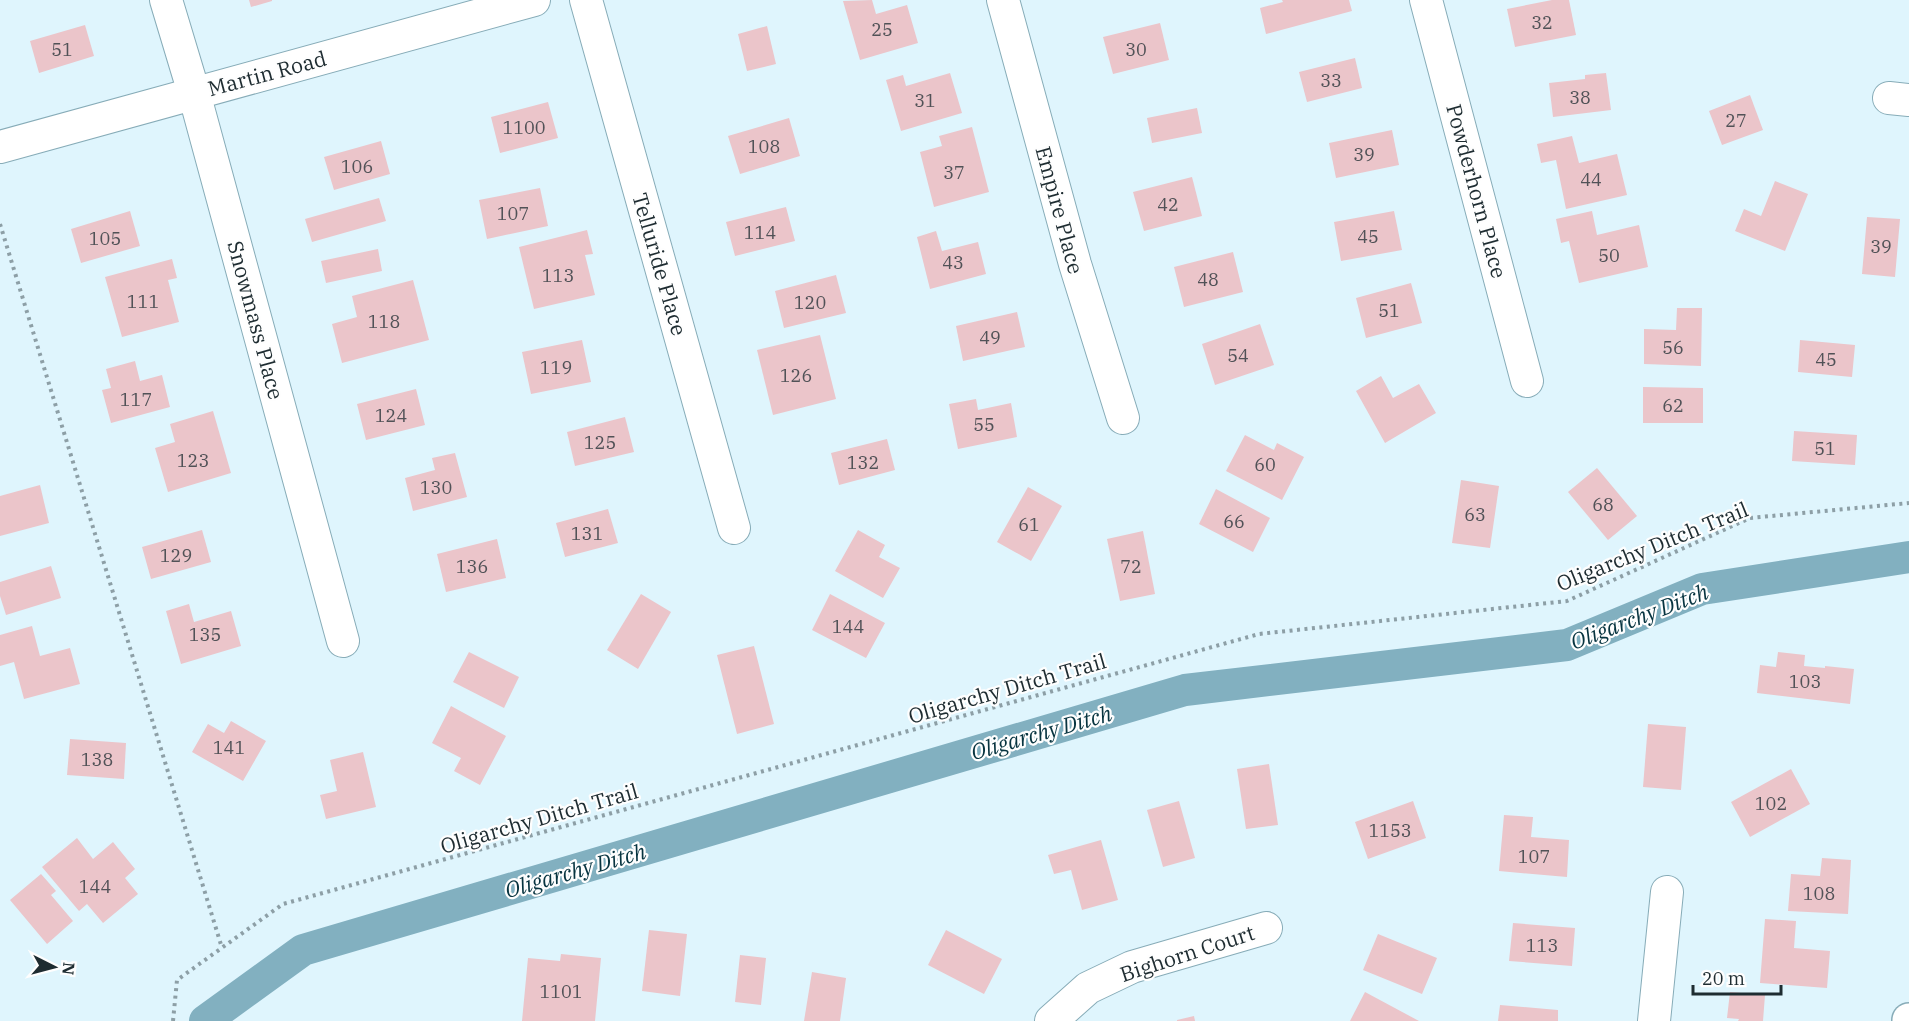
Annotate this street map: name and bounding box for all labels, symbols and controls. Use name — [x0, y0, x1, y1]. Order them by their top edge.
house number: 32 — [1531, 11, 1553, 34]
house number: 25 — [871, 18, 893, 41]
house number: 51 — [51, 38, 73, 61]
house number: 30 — [1125, 38, 1147, 61]
street label: Martin Road — [205, 44, 330, 102]
house number: 33 — [1320, 69, 1342, 92]
house number: 38 — [1569, 86, 1591, 109]
house number: 31 — [914, 89, 936, 112]
street label: Powderhorn Place — [1440, 101, 1514, 281]
house number: 27 — [1725, 109, 1747, 132]
house number: 1100 — [502, 116, 546, 139]
house number: 108 — [748, 135, 780, 158]
street label: Empire Place — [1030, 143, 1090, 277]
house number: 39 — [1353, 143, 1375, 166]
house number: 106 — [341, 155, 373, 178]
house number: 37 — [943, 161, 965, 184]
house number: 44 — [1580, 168, 1602, 191]
street label: Telluride Place — [626, 189, 694, 339]
house number: 42 — [1157, 193, 1179, 216]
house number: 107 — [497, 202, 529, 225]
house number: 114 — [744, 221, 776, 244]
house number: 45 — [1357, 225, 1379, 248]
house number: 105 — [89, 227, 121, 250]
house number: 39 — [1870, 235, 1892, 258]
street label: Snowmass Place — [221, 238, 291, 402]
house number: 50 — [1598, 244, 1620, 267]
house number: 43 — [942, 251, 964, 274]
house number: 113 — [542, 264, 574, 287]
house number: 48 — [1197, 268, 1219, 291]
house number: 111 — [127, 290, 159, 313]
house number: 120 — [794, 291, 826, 314]
house number: 51 — [1378, 299, 1400, 322]
house number: 118 — [368, 310, 400, 333]
house number: 49 — [979, 326, 1001, 349]
house number: 56 — [1662, 336, 1684, 359]
house number: 54 — [1227, 344, 1249, 367]
house number: 45 — [1815, 348, 1837, 371]
house number: 119 — [540, 356, 572, 379]
house number: 126 — [780, 364, 812, 387]
house number: 117 — [120, 388, 152, 411]
house number: 62 — [1662, 394, 1684, 417]
house number: 124 — [375, 404, 407, 427]
house number: 55 — [973, 413, 995, 436]
house number: 125 — [584, 431, 616, 454]
house number: 51 — [1814, 437, 1836, 460]
house number: 123 — [177, 449, 209, 472]
house number: 132 — [847, 451, 879, 474]
house number: 60 — [1254, 453, 1276, 476]
house number: 130 — [420, 476, 452, 499]
house number: 68 — [1592, 493, 1614, 516]
street label: Oligarchy Ditch Trail — [1552, 495, 1752, 597]
house number: 63 — [1464, 503, 1486, 526]
house number: 66 — [1223, 510, 1245, 533]
house number: 61 — [1018, 513, 1040, 536]
house number: 131 — [571, 522, 603, 545]
house number: 129 — [160, 544, 192, 567]
house number: 136 — [456, 555, 488, 578]
house number: 72 — [1120, 555, 1142, 578]
water label: Oligarchy Ditch — [1566, 576, 1712, 656]
house number: 144 — [832, 615, 864, 638]
house number: 135 — [189, 623, 221, 646]
street label: Oligarchy Ditch Trail — [905, 646, 1109, 730]
house number: 103 — [1789, 670, 1821, 693]
water label: Oligarchy Ditch — [967, 698, 1115, 766]
house number: 141 — [213, 736, 245, 759]
house number: 138 — [81, 748, 113, 771]
street label: Oligarchy Ditch Trail — [437, 776, 641, 860]
house number: 102 — [1755, 792, 1787, 815]
house number: 1153 — [1368, 819, 1412, 842]
water label: Oligarchy Ditch — [501, 836, 649, 904]
house number: 107 — [1518, 845, 1550, 868]
house number: 144 — [79, 875, 111, 898]
house number: 108 — [1803, 882, 1835, 905]
street label: Bighorn Court — [1116, 918, 1258, 988]
house number: 113 — [1526, 934, 1558, 957]
north arrow — [24, 937, 84, 997]
scale bar — [1693, 958, 1782, 996]
text: N — [58, 961, 80, 976]
text: 20 m — [1702, 967, 1745, 990]
house number: 1101 — [539, 980, 583, 1003]

